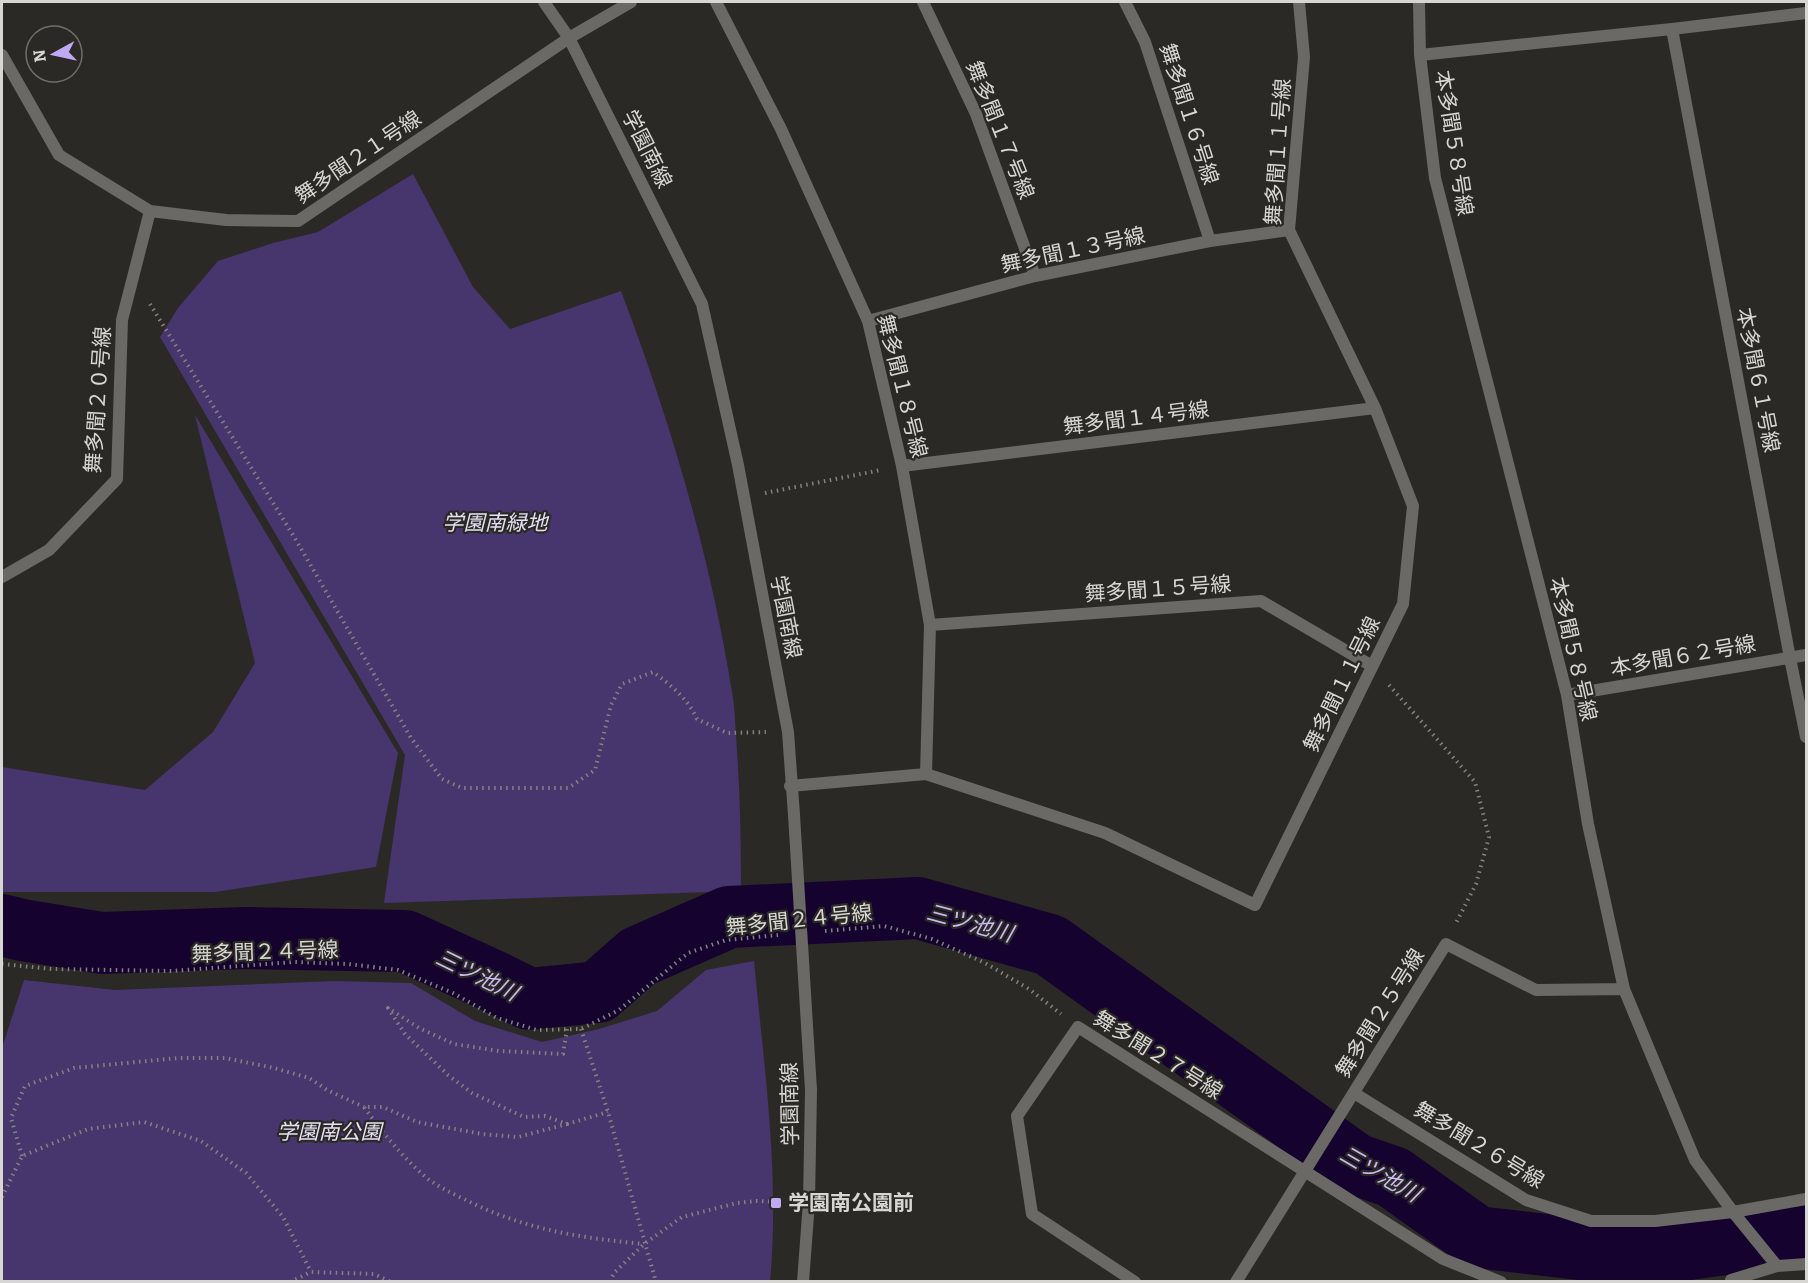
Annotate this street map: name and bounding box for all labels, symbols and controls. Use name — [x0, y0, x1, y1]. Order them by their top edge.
north arrow — [24, 24, 84, 84]
street label: 舞多聞１６号線 — [1154, 40, 1224, 188]
text: N — [29, 49, 50, 63]
street label: 舞多聞１７号線 — [960, 57, 1040, 203]
street label: 本多聞５８号線 — [1430, 68, 1478, 218]
street label: 舞多聞１１号線 — [1260, 78, 1296, 226]
street label: 舞多聞２１号線 — [290, 105, 426, 209]
street label: 学園南線 — [616, 106, 678, 192]
street label: 舞多聞１３号線 — [998, 222, 1148, 278]
street label: 本多聞６１号線 — [1731, 305, 1785, 455]
street label: 舞多聞１８号線 — [872, 312, 932, 460]
street label: 舞多聞２０号線 — [80, 326, 116, 474]
street label: 舞多聞１４号線 — [1061, 396, 1211, 440]
park label: 学園南緑地 — [443, 510, 549, 536]
street label: 舞多聞１５号線 — [1084, 571, 1232, 607]
street label: 学園南線 — [765, 573, 807, 661]
street label: 本多聞５８号線 — [1544, 574, 1602, 724]
street label: 舞多聞１１号線 — [1298, 612, 1386, 756]
street label: 本多聞６２号線 — [1608, 630, 1758, 682]
street label: 舞多聞２４号線 — [725, 899, 873, 941]
water label: 三ツ池川 — [924, 899, 1018, 948]
street label: 舞多聞２４号線 — [191, 936, 339, 968]
water label: 三ツ池川 — [432, 944, 524, 1007]
street label: 舞多聞２５号線 — [1330, 944, 1430, 1082]
street label: 舞多聞２７号線 — [1089, 1005, 1227, 1105]
street label: 学園南線 — [776, 1062, 804, 1146]
street label: 舞多聞２６号線 — [1409, 1096, 1549, 1194]
park label: 学園南公園 — [277, 1119, 384, 1145]
water label: 三ツ池川 — [1335, 1140, 1427, 1209]
place label: 学園南公園前 — [788, 1190, 914, 1216]
marker: 学園南公園前 — [769, 1196, 783, 1210]

